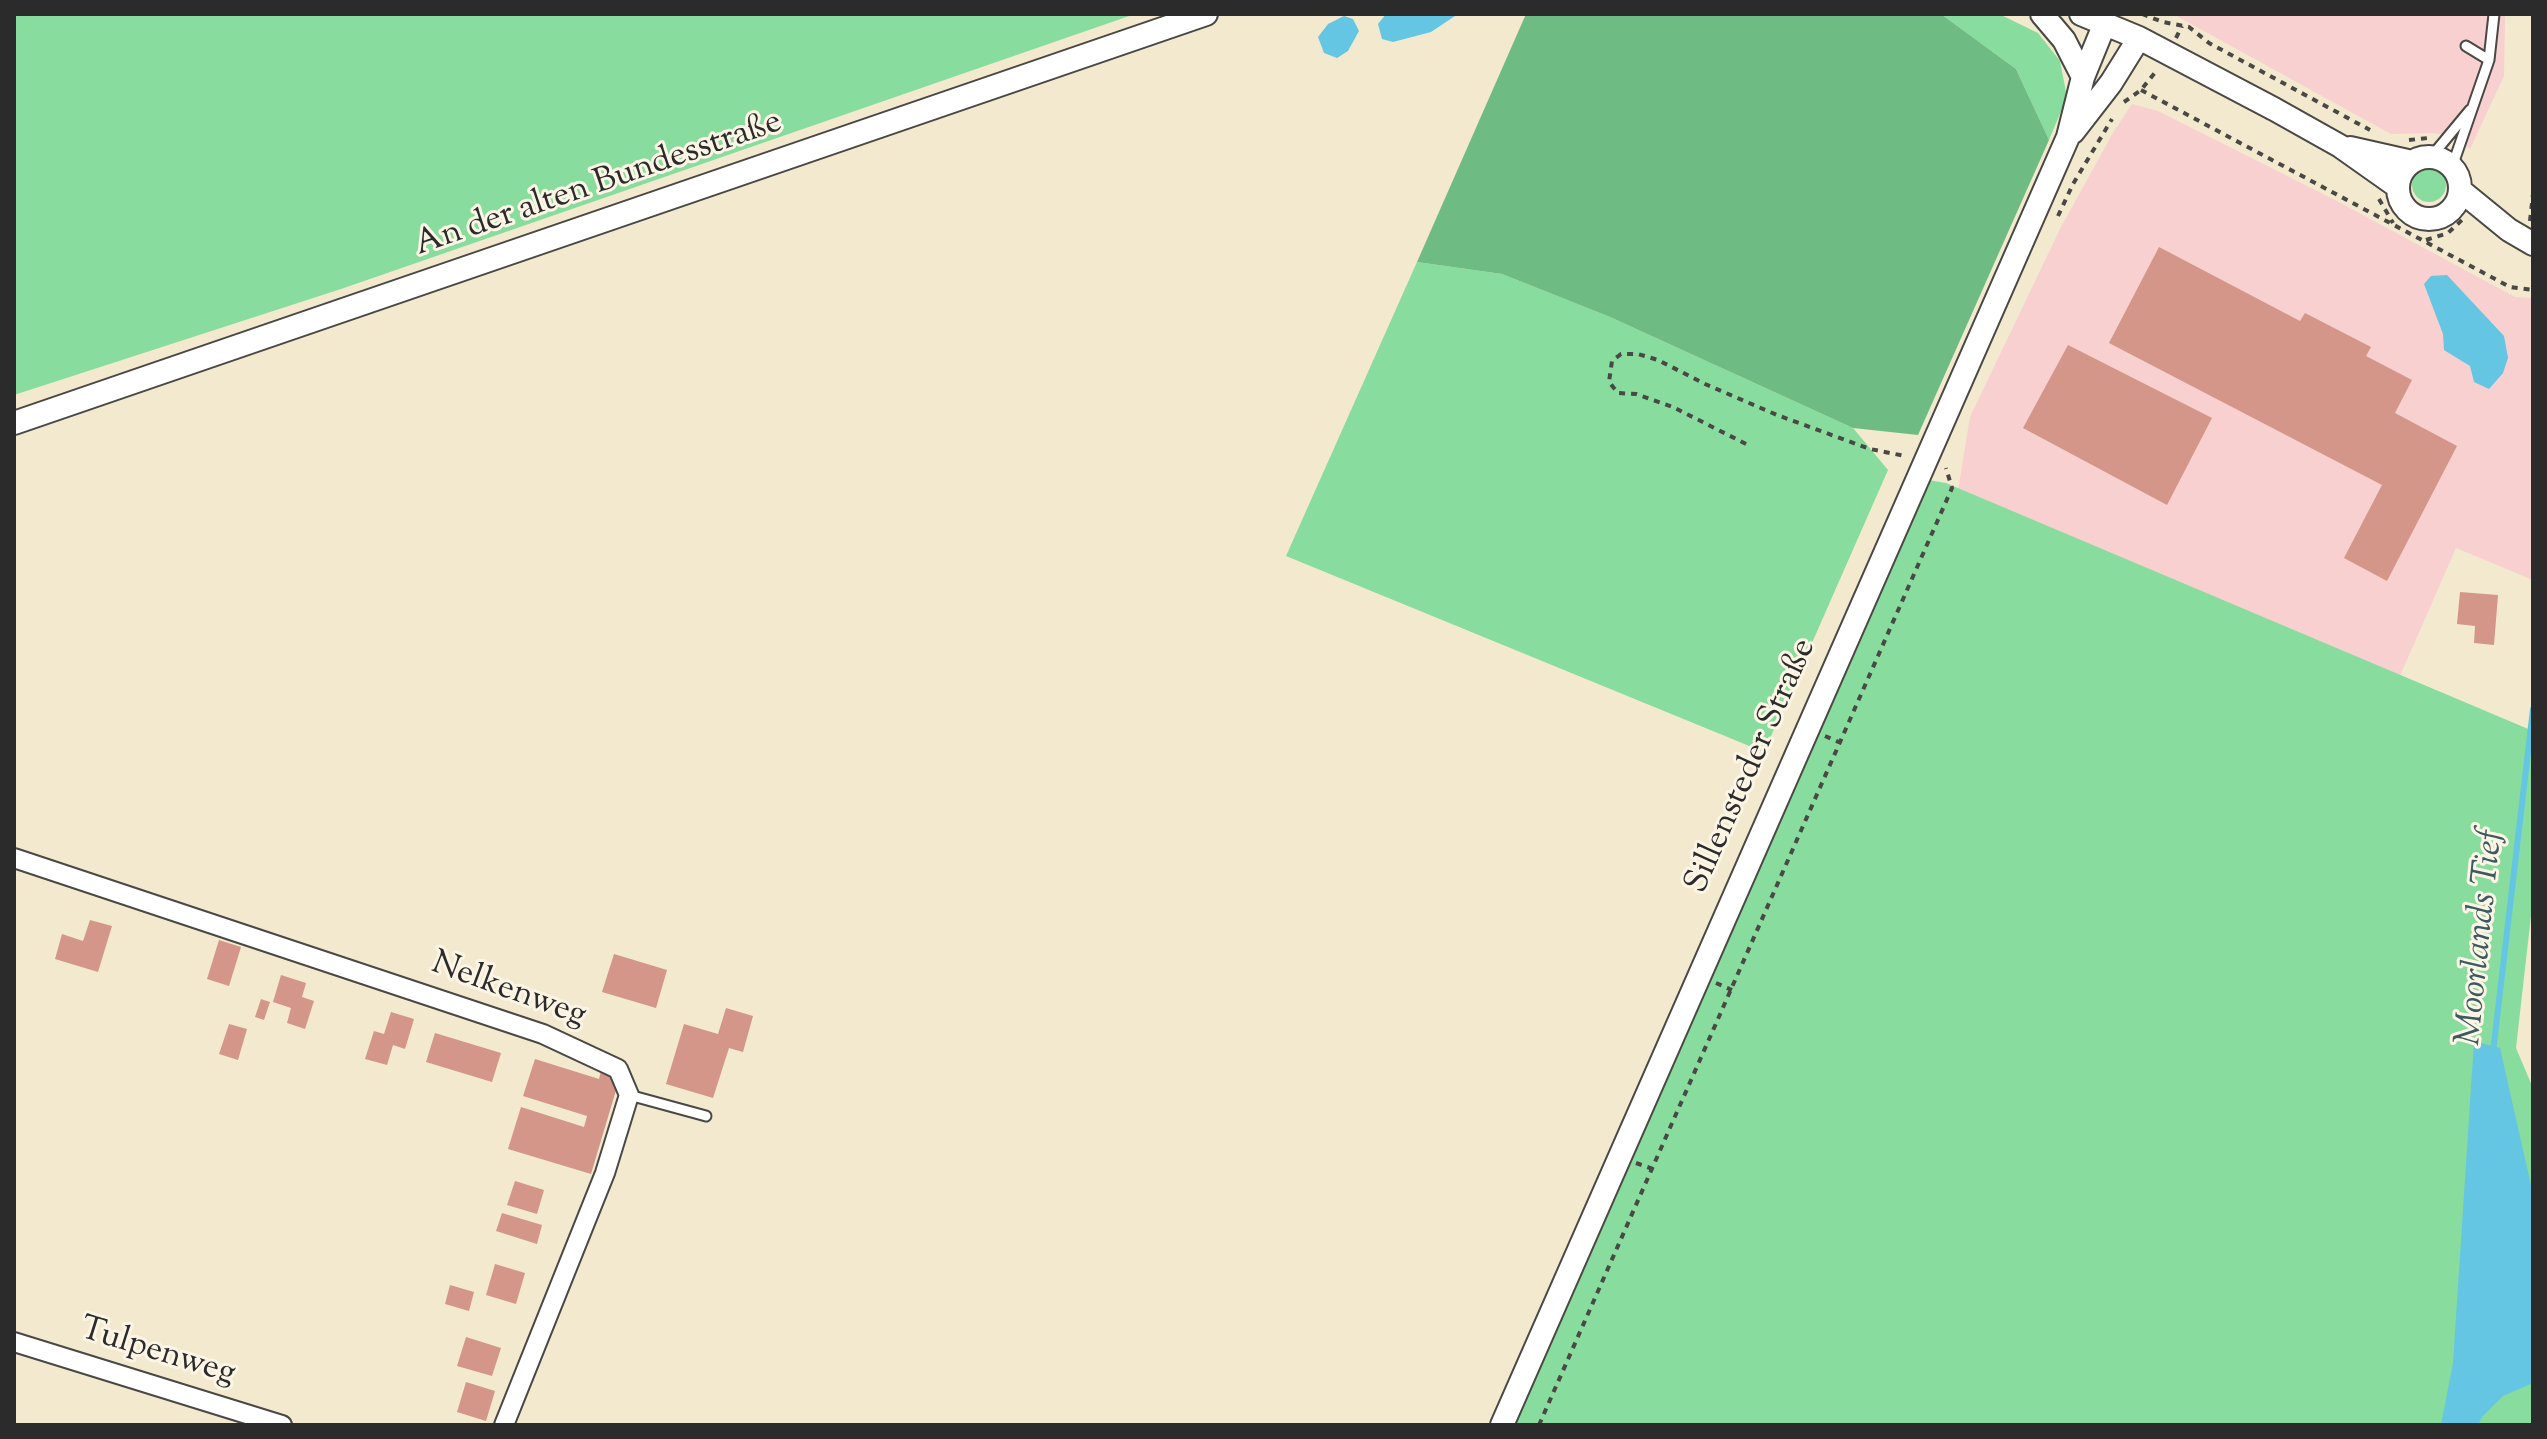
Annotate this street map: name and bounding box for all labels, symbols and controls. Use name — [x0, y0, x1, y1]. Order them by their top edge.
street label: An der alten Bundesstraße — [410, 104, 788, 268]
street label: Sillensteder Straße — [1679, 633, 1827, 901]
water label: Moorlands Tief — [2450, 828, 2516, 1048]
street label: Nelkenweg — [425, 945, 591, 1039]
street label: Tulpenweg — [74, 1311, 240, 1397]

